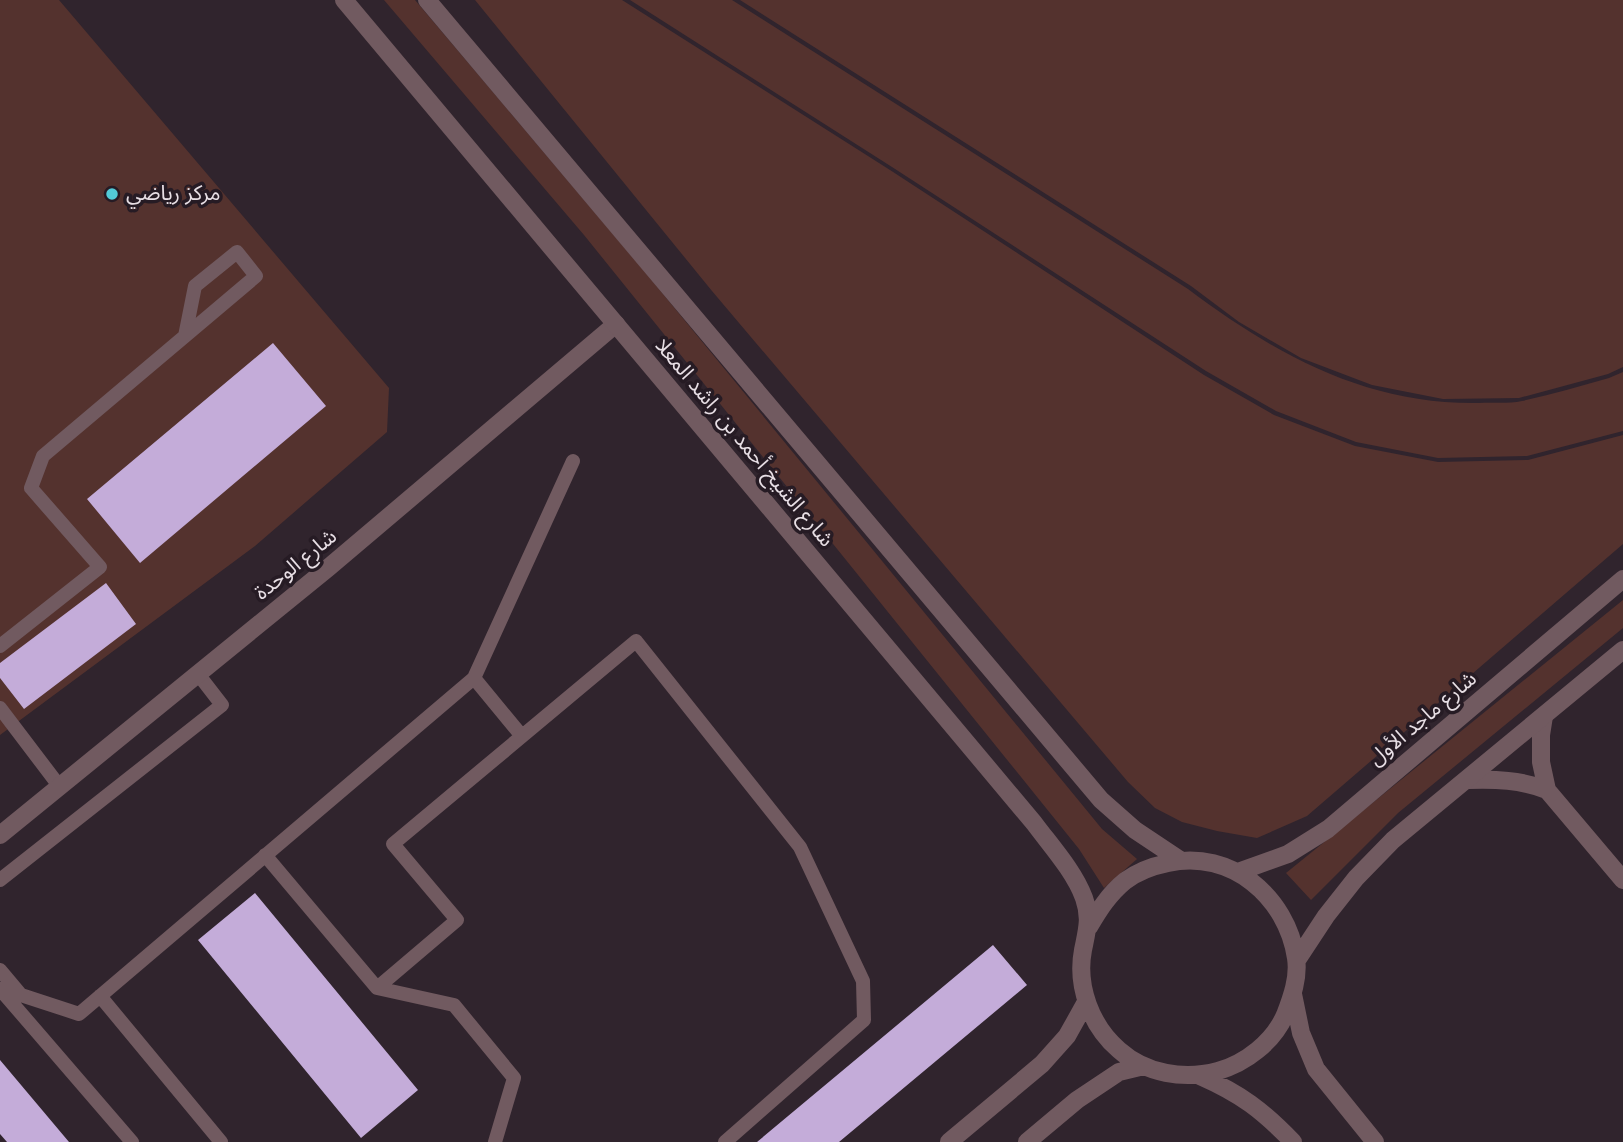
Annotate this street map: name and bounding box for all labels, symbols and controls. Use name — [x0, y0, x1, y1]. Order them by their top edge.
place label: مركز رياضي — [126, 178, 221, 210]
marker: مركز رياضي — [104, 186, 120, 202]
street label: شارع الشيخ أحمد بن راشد المعلا — [647, 331, 841, 555]
street label: شارع الوحدة — [248, 522, 344, 608]
street label: شارع ماجد الأول — [1362, 664, 1484, 774]

